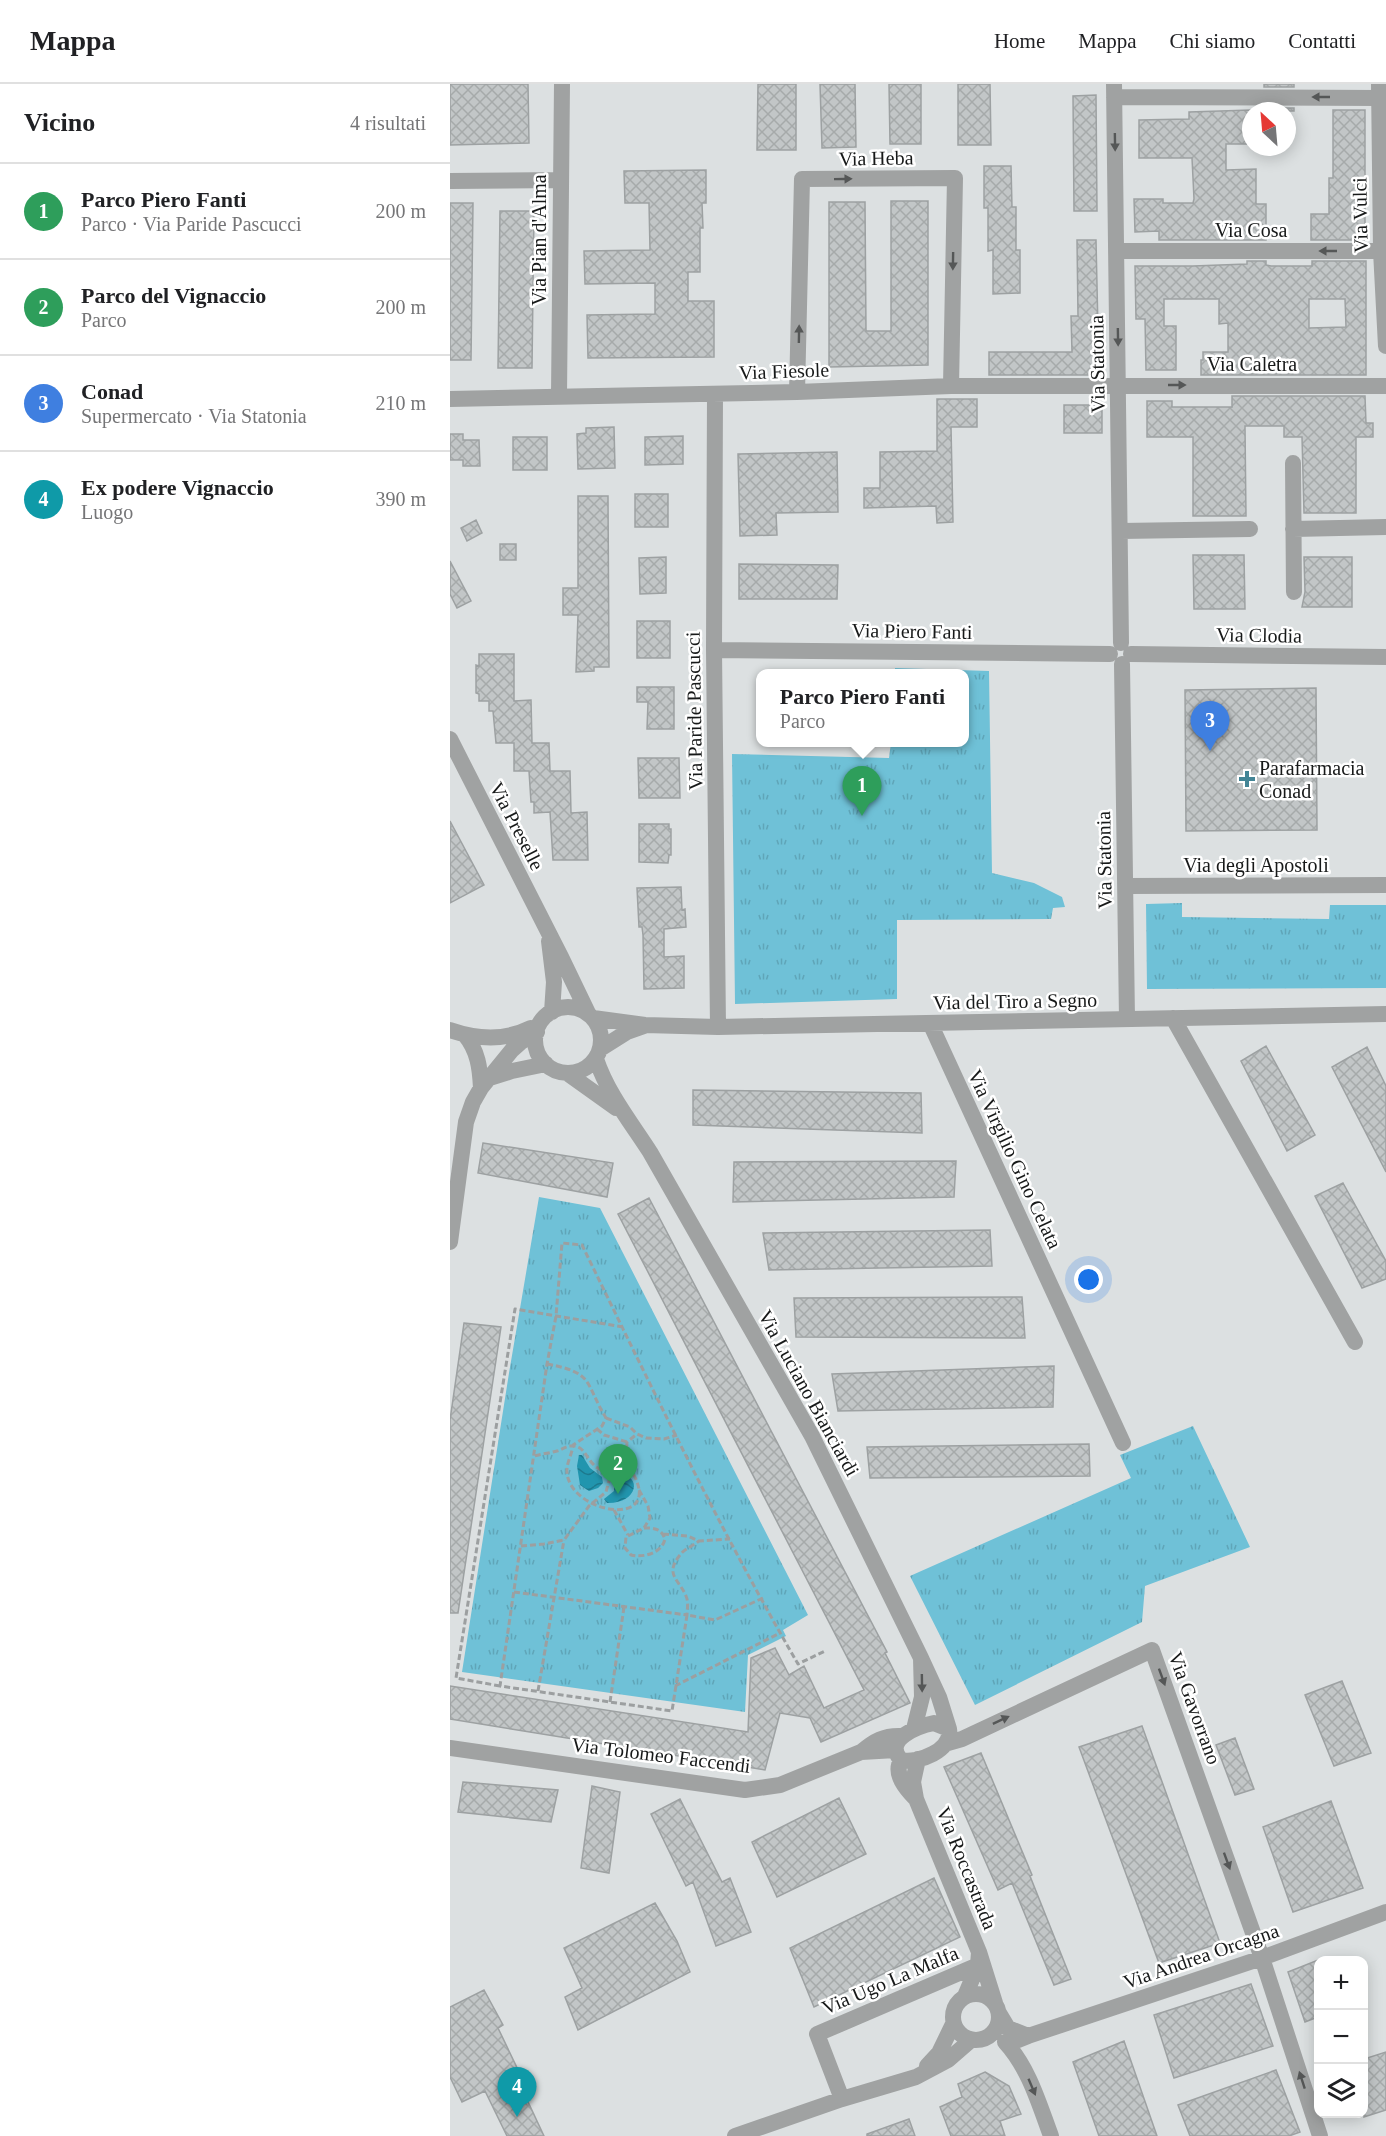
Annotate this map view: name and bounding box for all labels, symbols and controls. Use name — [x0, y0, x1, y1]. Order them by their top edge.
text: Mappa — [30, 25, 116, 56]
text: Home — [994, 29, 1045, 53]
text: Mappa — [1078, 29, 1137, 53]
text: Chi siamo — [1170, 29, 1255, 53]
text: Contatti — [1288, 29, 1356, 53]
one-way arrow — [1311, 92, 1330, 102]
north arrow — [1242, 102, 1296, 156]
text: Vicino — [24, 108, 95, 137]
text: 4 risultati — [350, 112, 426, 134]
one-way arrow — [1110, 133, 1120, 152]
street label: Via Heba — [838, 146, 914, 170]
street label: Via Pian d'Alma — [528, 174, 550, 306]
one-way arrow — [833, 174, 852, 184]
street label: Via Vulci — [1348, 177, 1372, 253]
text: Parco Piero Fanti — [81, 187, 246, 212]
text: 1 — [39, 200, 49, 222]
text: 200 m — [375, 200, 426, 222]
text: Parco · Via Paride Pascucci — [81, 213, 302, 235]
street label: Via Cosa — [1215, 219, 1287, 241]
one-way arrow — [1318, 246, 1337, 256]
one-way arrow — [948, 252, 958, 271]
text: Parco del Vignaccio — [81, 283, 266, 308]
text: 2 — [39, 296, 49, 318]
text: 200 m — [375, 296, 426, 318]
text: Parco — [81, 309, 127, 331]
street label: Via Statonia — [1085, 315, 1109, 413]
one-way arrow — [794, 324, 803, 343]
one-way arrow — [1113, 328, 1123, 347]
street label: Via Caletra — [1207, 353, 1297, 375]
street label: Via Fiesole — [738, 358, 830, 384]
text: Conad — [81, 379, 143, 404]
one-way arrow — [1168, 380, 1187, 390]
text: 3 — [39, 392, 49, 414]
text: 210 m — [375, 392, 426, 414]
text: Supermercato · Via Statonia — [81, 405, 307, 427]
text: Ex podere Vignaccio — [81, 475, 274, 500]
text: 4 — [39, 488, 49, 510]
text: 390 m — [375, 488, 426, 510]
text: Luogo — [81, 501, 133, 523]
street label: Via Piero Fanti — [851, 619, 973, 643]
street label: Via Clodia — [1216, 623, 1302, 647]
street label: Via Paride Pascucci — [682, 631, 706, 791]
popup — [756, 669, 969, 747]
text: Parco Piero Fanti — [780, 684, 945, 709]
pin: 3 — [1190, 702, 1230, 751]
text: Parco — [780, 710, 825, 732]
place label: Parafarmacia Conad — [1259, 757, 1365, 802]
pin: 1 — [842, 766, 882, 816]
marker: Parafarmacia Conad — [1240, 772, 1254, 786]
street label: Via Preselle — [485, 778, 549, 874]
street label: Via Statonia — [1092, 811, 1116, 909]
street label: Via degli Apostoli — [1183, 854, 1329, 877]
street label: Via del Tiro a Segno — [933, 989, 1097, 1014]
street label: Via Virgilio Gino Celata — [963, 1066, 1066, 1253]
your location — [1074, 1265, 1103, 1294]
street label: Via Luciano Bianciardi — [754, 1306, 864, 1480]
pin: 2 — [598, 1444, 638, 1494]
street label: Via Gavorrano — [1164, 1649, 1226, 1767]
one-way arrow — [1157, 1668, 1167, 1686]
one-way arrow — [917, 1673, 927, 1692]
one-way arrow — [993, 1716, 1010, 1725]
street label: Via Tolomeo Faccendi — [570, 1733, 752, 1777]
street label: Via Roccastrada — [932, 1803, 1002, 1933]
one-way arrow — [1223, 1852, 1233, 1870]
street label: Via Andrea Orcagna — [1120, 1919, 1282, 1994]
street label: Via Ugo La Malfa — [819, 1941, 962, 2020]
map controls — [1314, 1956, 1368, 2118]
button: + — [1314, 1956, 1368, 2010]
button: − — [1314, 2010, 1368, 2064]
button: layers — [1314, 2064, 1368, 2118]
pin: 4 — [498, 2068, 536, 2117]
one-way arrow — [1297, 2071, 1307, 2089]
one-way arrow — [1028, 2078, 1037, 2096]

